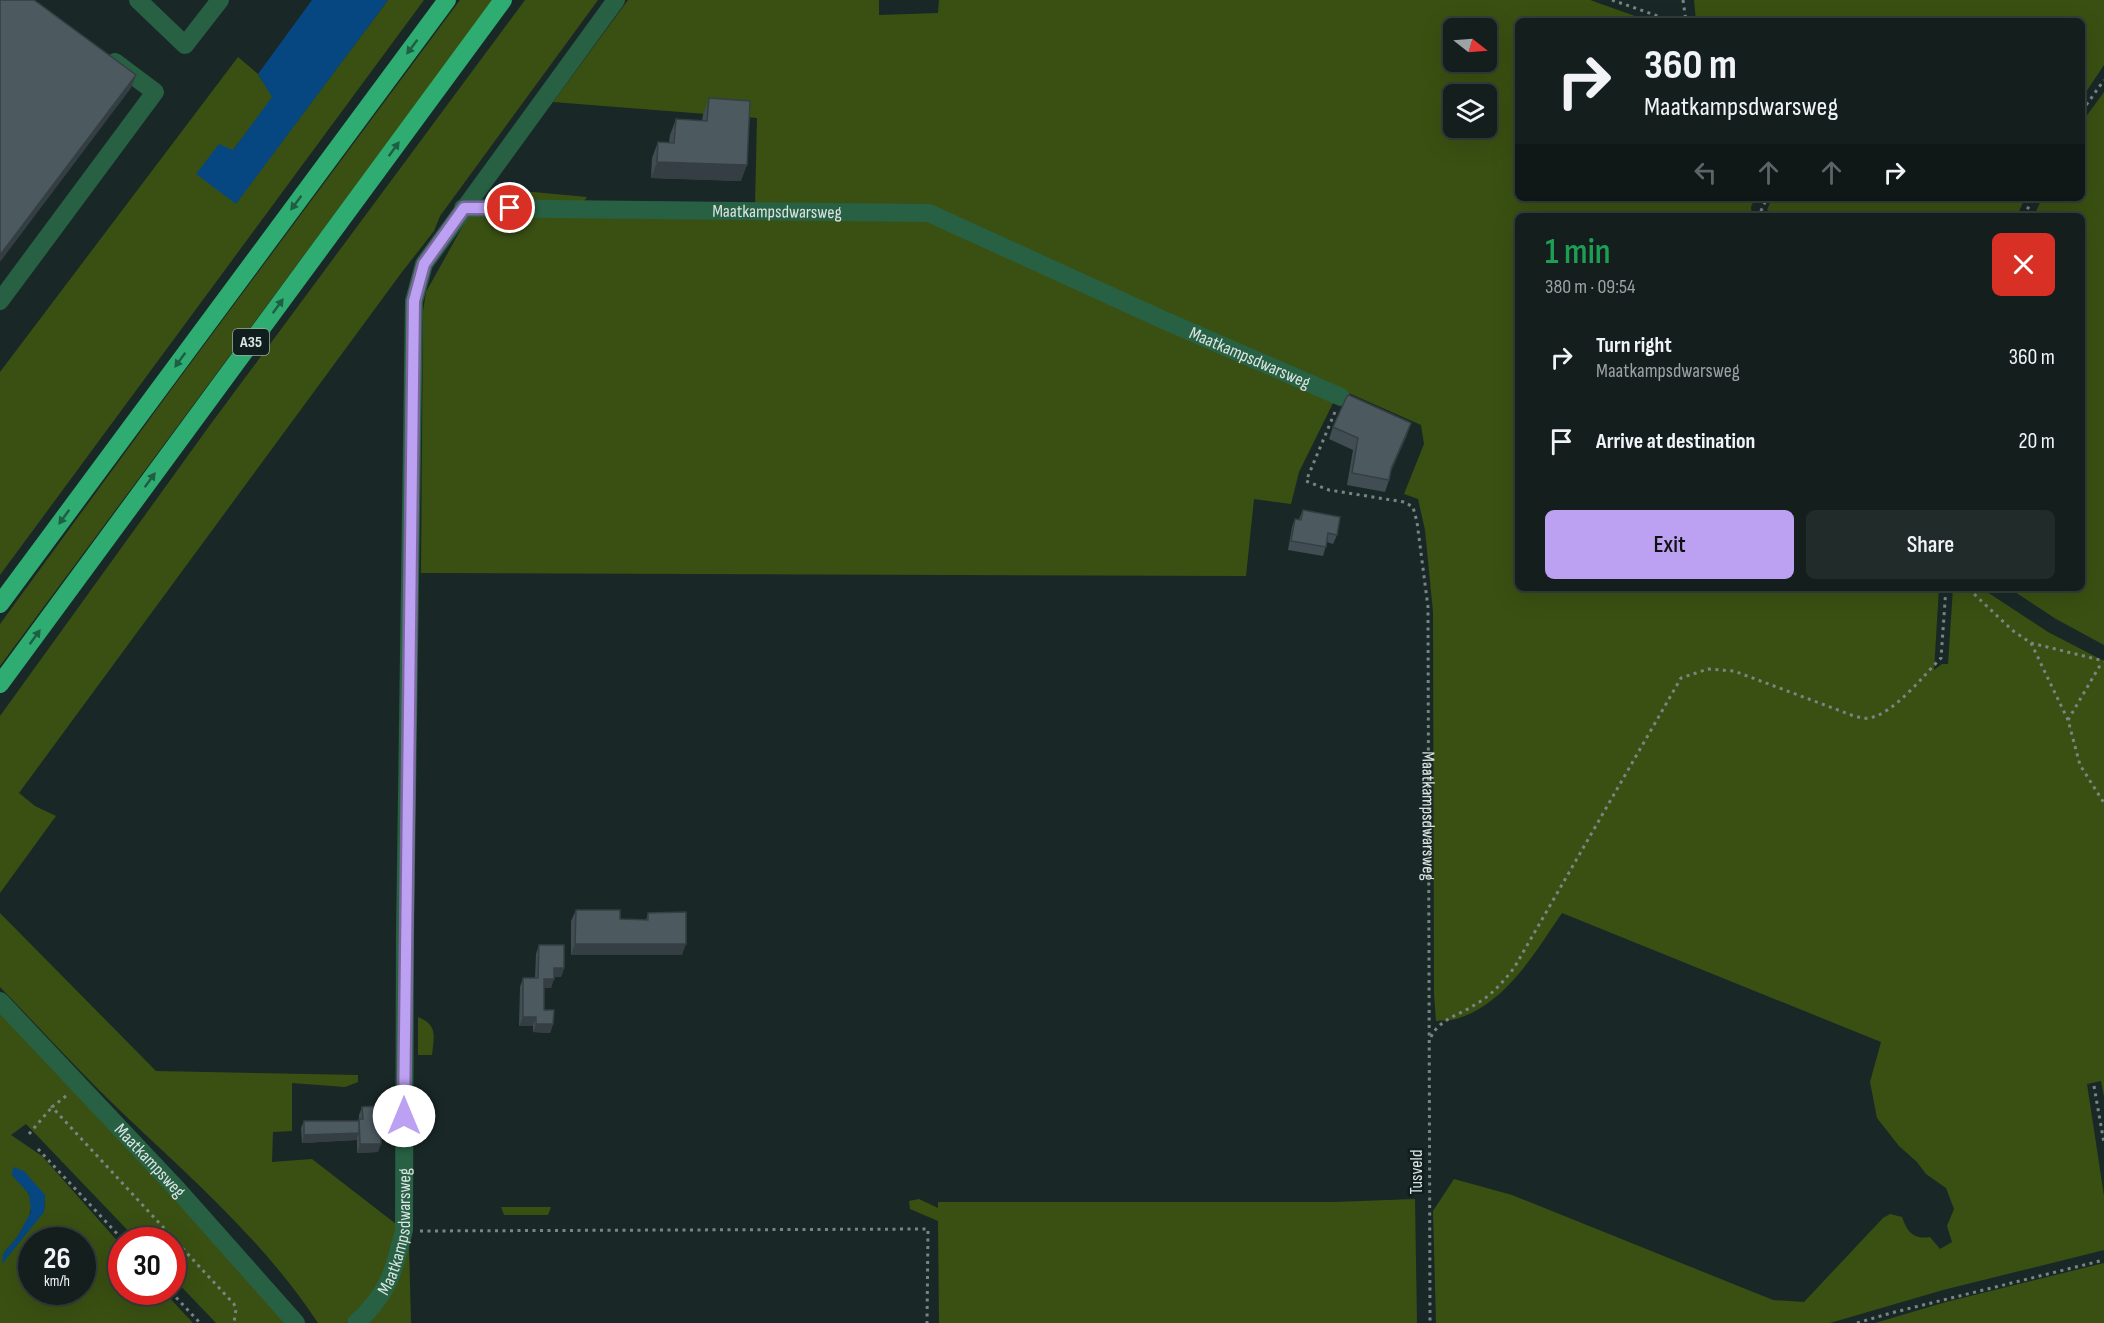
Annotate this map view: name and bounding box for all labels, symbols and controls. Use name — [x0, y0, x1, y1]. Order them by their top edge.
north arrow — [1443, 18, 1497, 72]
map controls — [1443, 18, 1497, 138]
one-way arrow — [406, 38, 418, 54]
text: 360 m — [1644, 40, 1737, 91]
icon: right — [1545, 42, 1623, 120]
button: layers — [1443, 84, 1497, 138]
text: Maatkampsdwarsweg — [1644, 91, 1838, 123]
one-way arrow — [387, 141, 399, 156]
icon: left — [1689, 156, 1722, 189]
icon: ahead — [1752, 156, 1785, 189]
icon: ahead — [1815, 156, 1848, 189]
icon: right — [1878, 156, 1911, 189]
pin — [484, 182, 535, 233]
icon: arrive — [493, 191, 526, 224]
one-way arrow — [290, 196, 302, 211]
street label: Maatkampsdwarsweg — [712, 200, 842, 223]
text: 1 min — [1545, 231, 1610, 274]
button: close — [1992, 233, 2055, 296]
text: 380 m · 09:54 — [1545, 275, 1635, 299]
one-way arrow — [272, 298, 284, 314]
street label: Maatkampsdwarsweg — [1186, 322, 1314, 393]
road number: A35 — [233, 329, 269, 355]
text: Turn right — [1596, 332, 1672, 359]
icon: right — [1545, 341, 1578, 374]
text: 360 m — [2009, 344, 2055, 371]
one-way arrow — [174, 352, 186, 367]
text: Maatkampsdwarsweg — [1596, 359, 1740, 383]
icon: arrive — [1545, 425, 1578, 458]
text: Arrive at destination — [1596, 428, 1755, 455]
text: 20 m — [2019, 428, 2055, 455]
one-way arrow — [144, 472, 156, 488]
one-way arrow — [58, 509, 70, 525]
button: Exit — [1545, 510, 1794, 579]
button: Share — [1806, 510, 2055, 579]
one-way arrow — [28, 629, 40, 644]
street label: Maatkampsdwarsweg — [1418, 751, 1439, 881]
position arrow — [372, 1084, 436, 1148]
street label: Maatkampsweg — [110, 1119, 190, 1202]
street label: Tusveld — [1406, 1150, 1427, 1194]
street label: Maatkampsdwarsweg — [373, 1168, 415, 1299]
speed limit sign: 30 — [108, 1227, 186, 1305]
text: 26 — [43, 1241, 71, 1277]
text: km/h — [44, 1272, 70, 1291]

